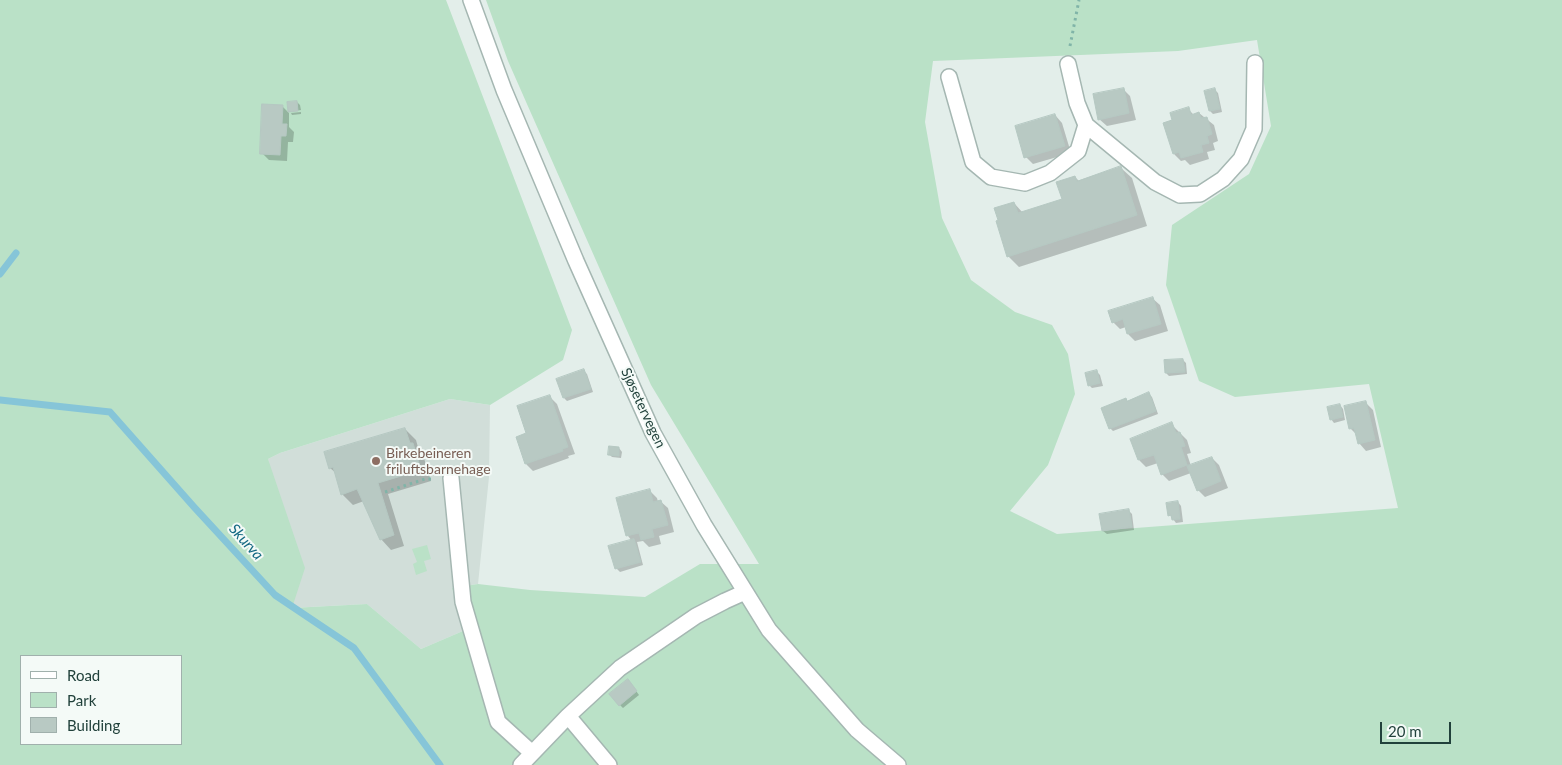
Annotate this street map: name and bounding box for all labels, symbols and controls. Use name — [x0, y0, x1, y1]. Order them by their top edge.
street label: Sjøsetervegen — [617, 365, 669, 451]
place label: Birkebeineren friluftsbarnehage — [386, 445, 491, 478]
marker: Birkebeineren friluftsbarnehage — [370, 455, 382, 467]
water label: Skurva — [225, 520, 267, 564]
legend — [20, 655, 182, 745]
text: Road — [67, 666, 100, 684]
text: Park — [67, 691, 96, 709]
scale bar — [1382, 712, 1453, 744]
text: Building — [67, 716, 120, 734]
text: 20 m — [1388, 722, 1422, 740]

